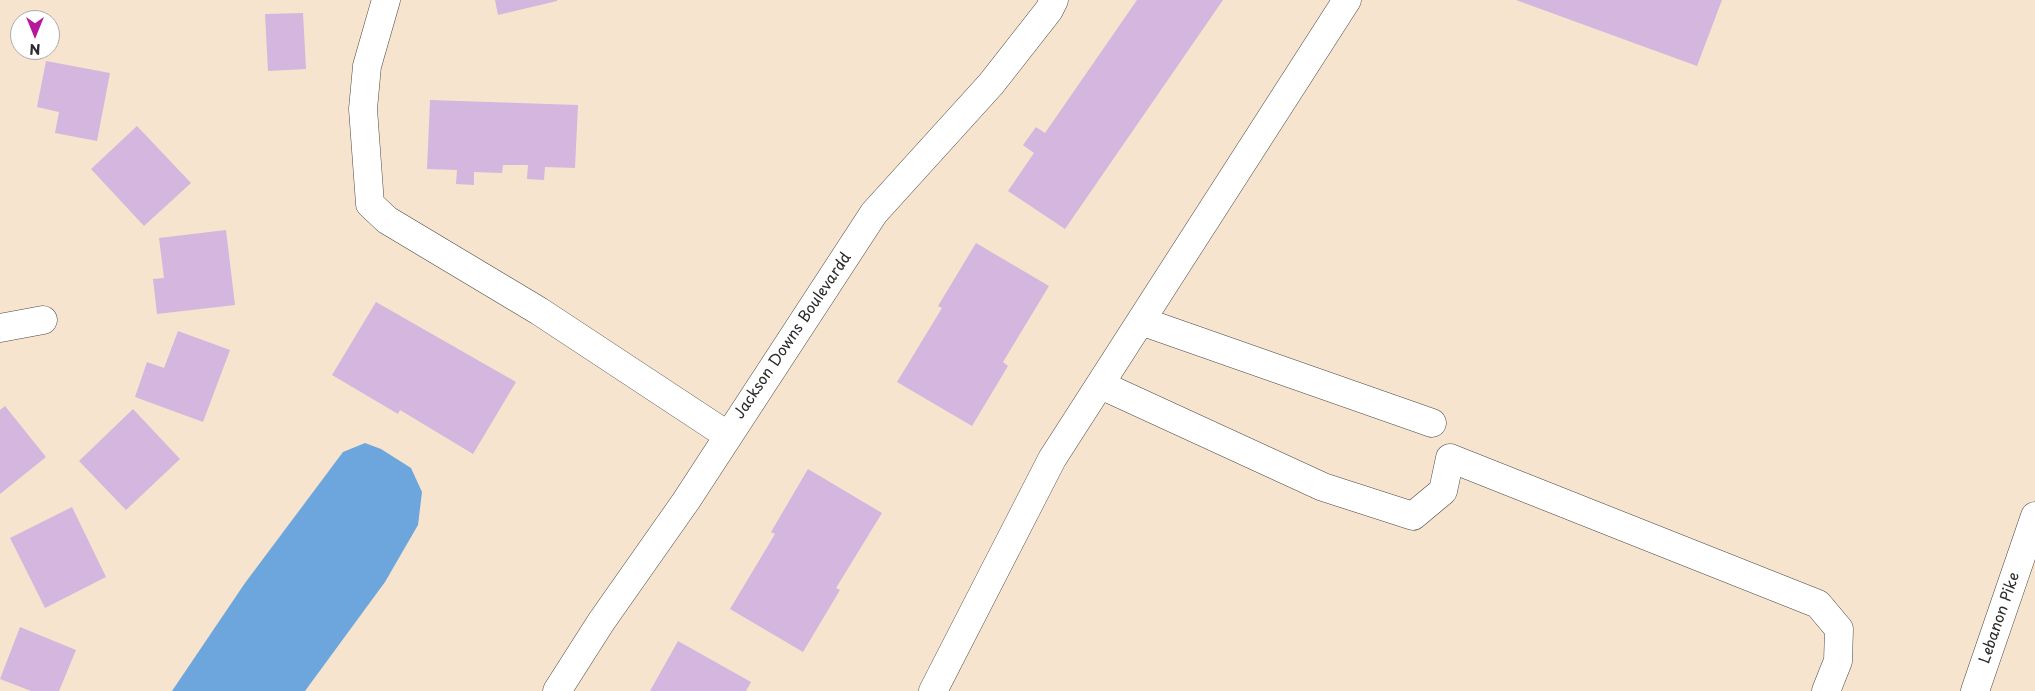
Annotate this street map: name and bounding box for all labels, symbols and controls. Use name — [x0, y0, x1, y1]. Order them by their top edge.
north arrow — [10, 10, 60, 60]
text: N — [29, 39, 41, 60]
street label: Jackson Downs Boulevardd — [731, 250, 855, 422]
street label: Lebanon Pike — [1976, 570, 2024, 666]

